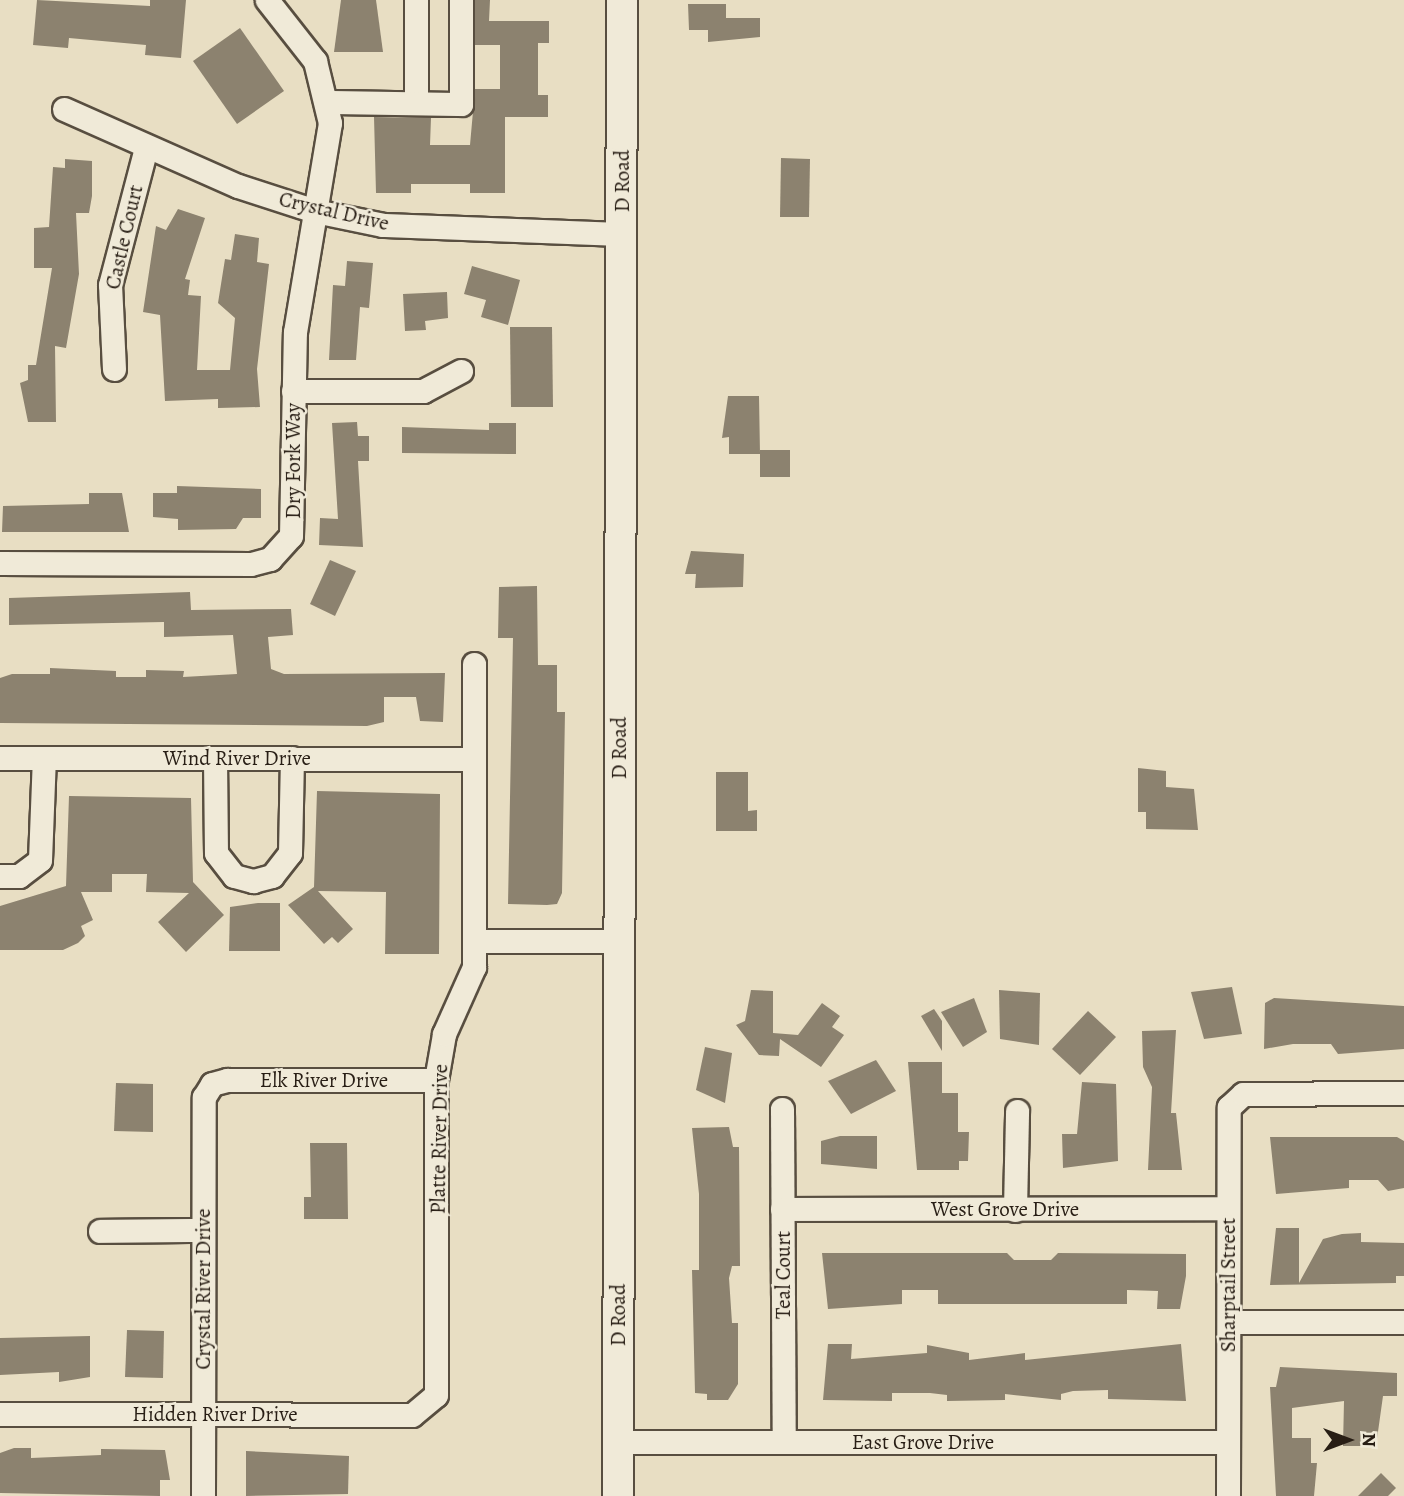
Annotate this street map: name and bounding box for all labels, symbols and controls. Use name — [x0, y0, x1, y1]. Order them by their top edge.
street label: D Road — [609, 150, 635, 212]
street label: Castle Court — [100, 182, 148, 292]
street label: Crystal Drive — [277, 186, 391, 236]
street label: Dry Fork Way — [280, 403, 306, 519]
street label: D Road — [606, 717, 632, 779]
street label: Wind River Drive — [163, 745, 311, 771]
street label: Platte River Drive — [425, 1064, 453, 1214]
street label: Elk River Drive — [260, 1067, 388, 1093]
street label: West Grove Drive — [931, 1196, 1079, 1222]
street label: Crystal River Drive — [190, 1208, 216, 1370]
street label: Sharptail Street — [1215, 1218, 1241, 1352]
street label: Teal Court — [770, 1231, 796, 1319]
street label: D Road — [605, 1284, 631, 1346]
street label: Hidden River Drive — [132, 1401, 298, 1427]
north arrow — [1313, 1405, 1383, 1475]
street label: East Grove Drive — [852, 1429, 994, 1455]
text: N — [1356, 1433, 1382, 1447]

